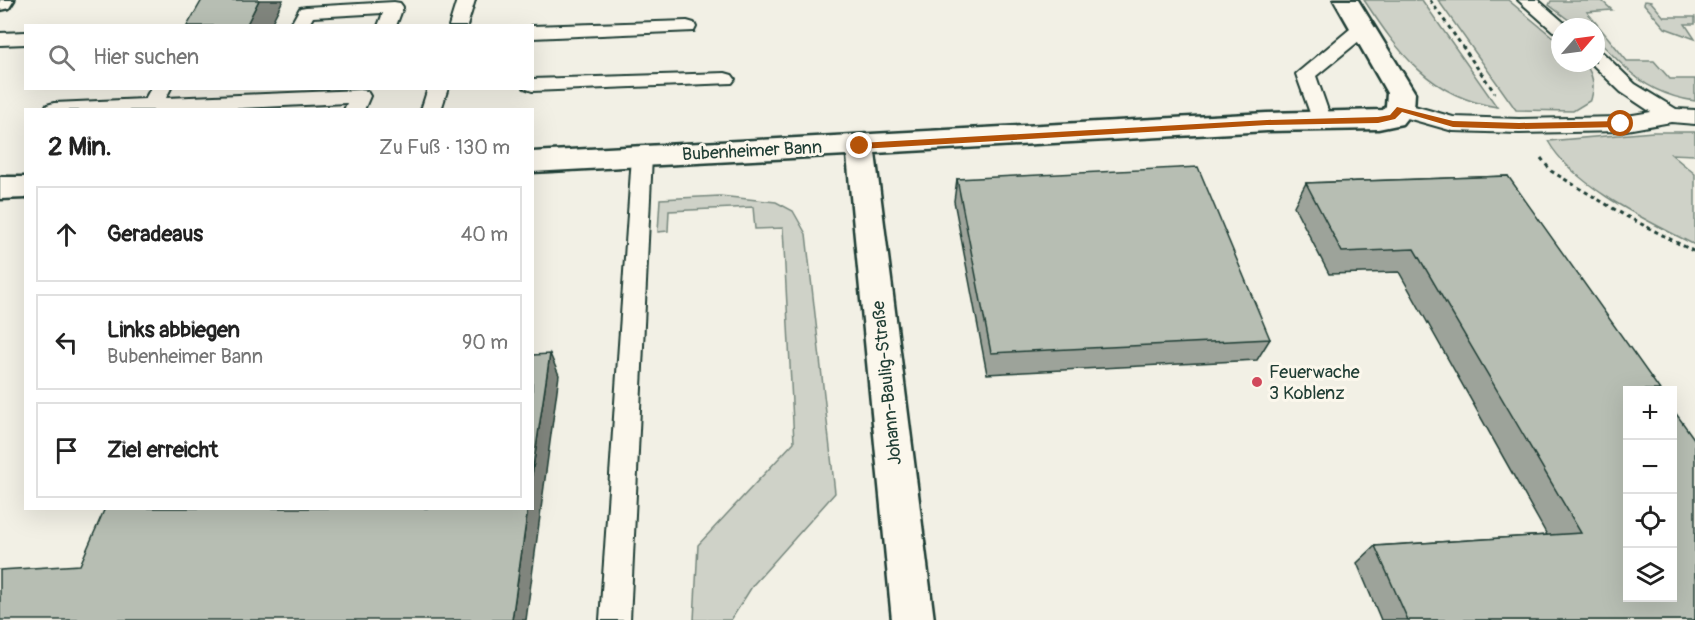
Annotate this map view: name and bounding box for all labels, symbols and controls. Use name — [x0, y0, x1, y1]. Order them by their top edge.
north arrow — [1551, 18, 1605, 72]
search box — [24, 24, 534, 90]
icon: search — [45, 41, 78, 74]
text: Hier suchen — [93, 43, 199, 71]
route start — [1607, 110, 1633, 136]
text: 2 Min. — [48, 131, 112, 163]
route end — [846, 132, 872, 158]
text: Zu Fuß · 130 m — [379, 135, 510, 160]
street label: Bubenheimer Bann — [681, 136, 823, 166]
icon: ahead — [50, 218, 83, 251]
text: Geradeaus — [107, 220, 203, 248]
text: 40 m — [461, 222, 508, 247]
street label: Johann-Baulig-Straße — [867, 299, 907, 466]
text: Links abbiegen — [107, 316, 240, 344]
icon: left — [50, 326, 83, 359]
text: 90 m — [462, 330, 508, 355]
text: Bubenheimer Bann — [107, 344, 263, 369]
place label: Feuerwache 3 Koblenz — [1269, 361, 1360, 405]
marker: Feuerwache 3 Koblenz — [1250, 375, 1264, 389]
map controls — [1623, 386, 1677, 602]
button: + — [1623, 386, 1677, 440]
icon: arrive — [50, 434, 83, 467]
text: Ziel erreicht — [107, 436, 218, 464]
button: − — [1623, 440, 1677, 494]
button: locate — [1623, 494, 1677, 548]
button: layers — [1623, 548, 1677, 602]

